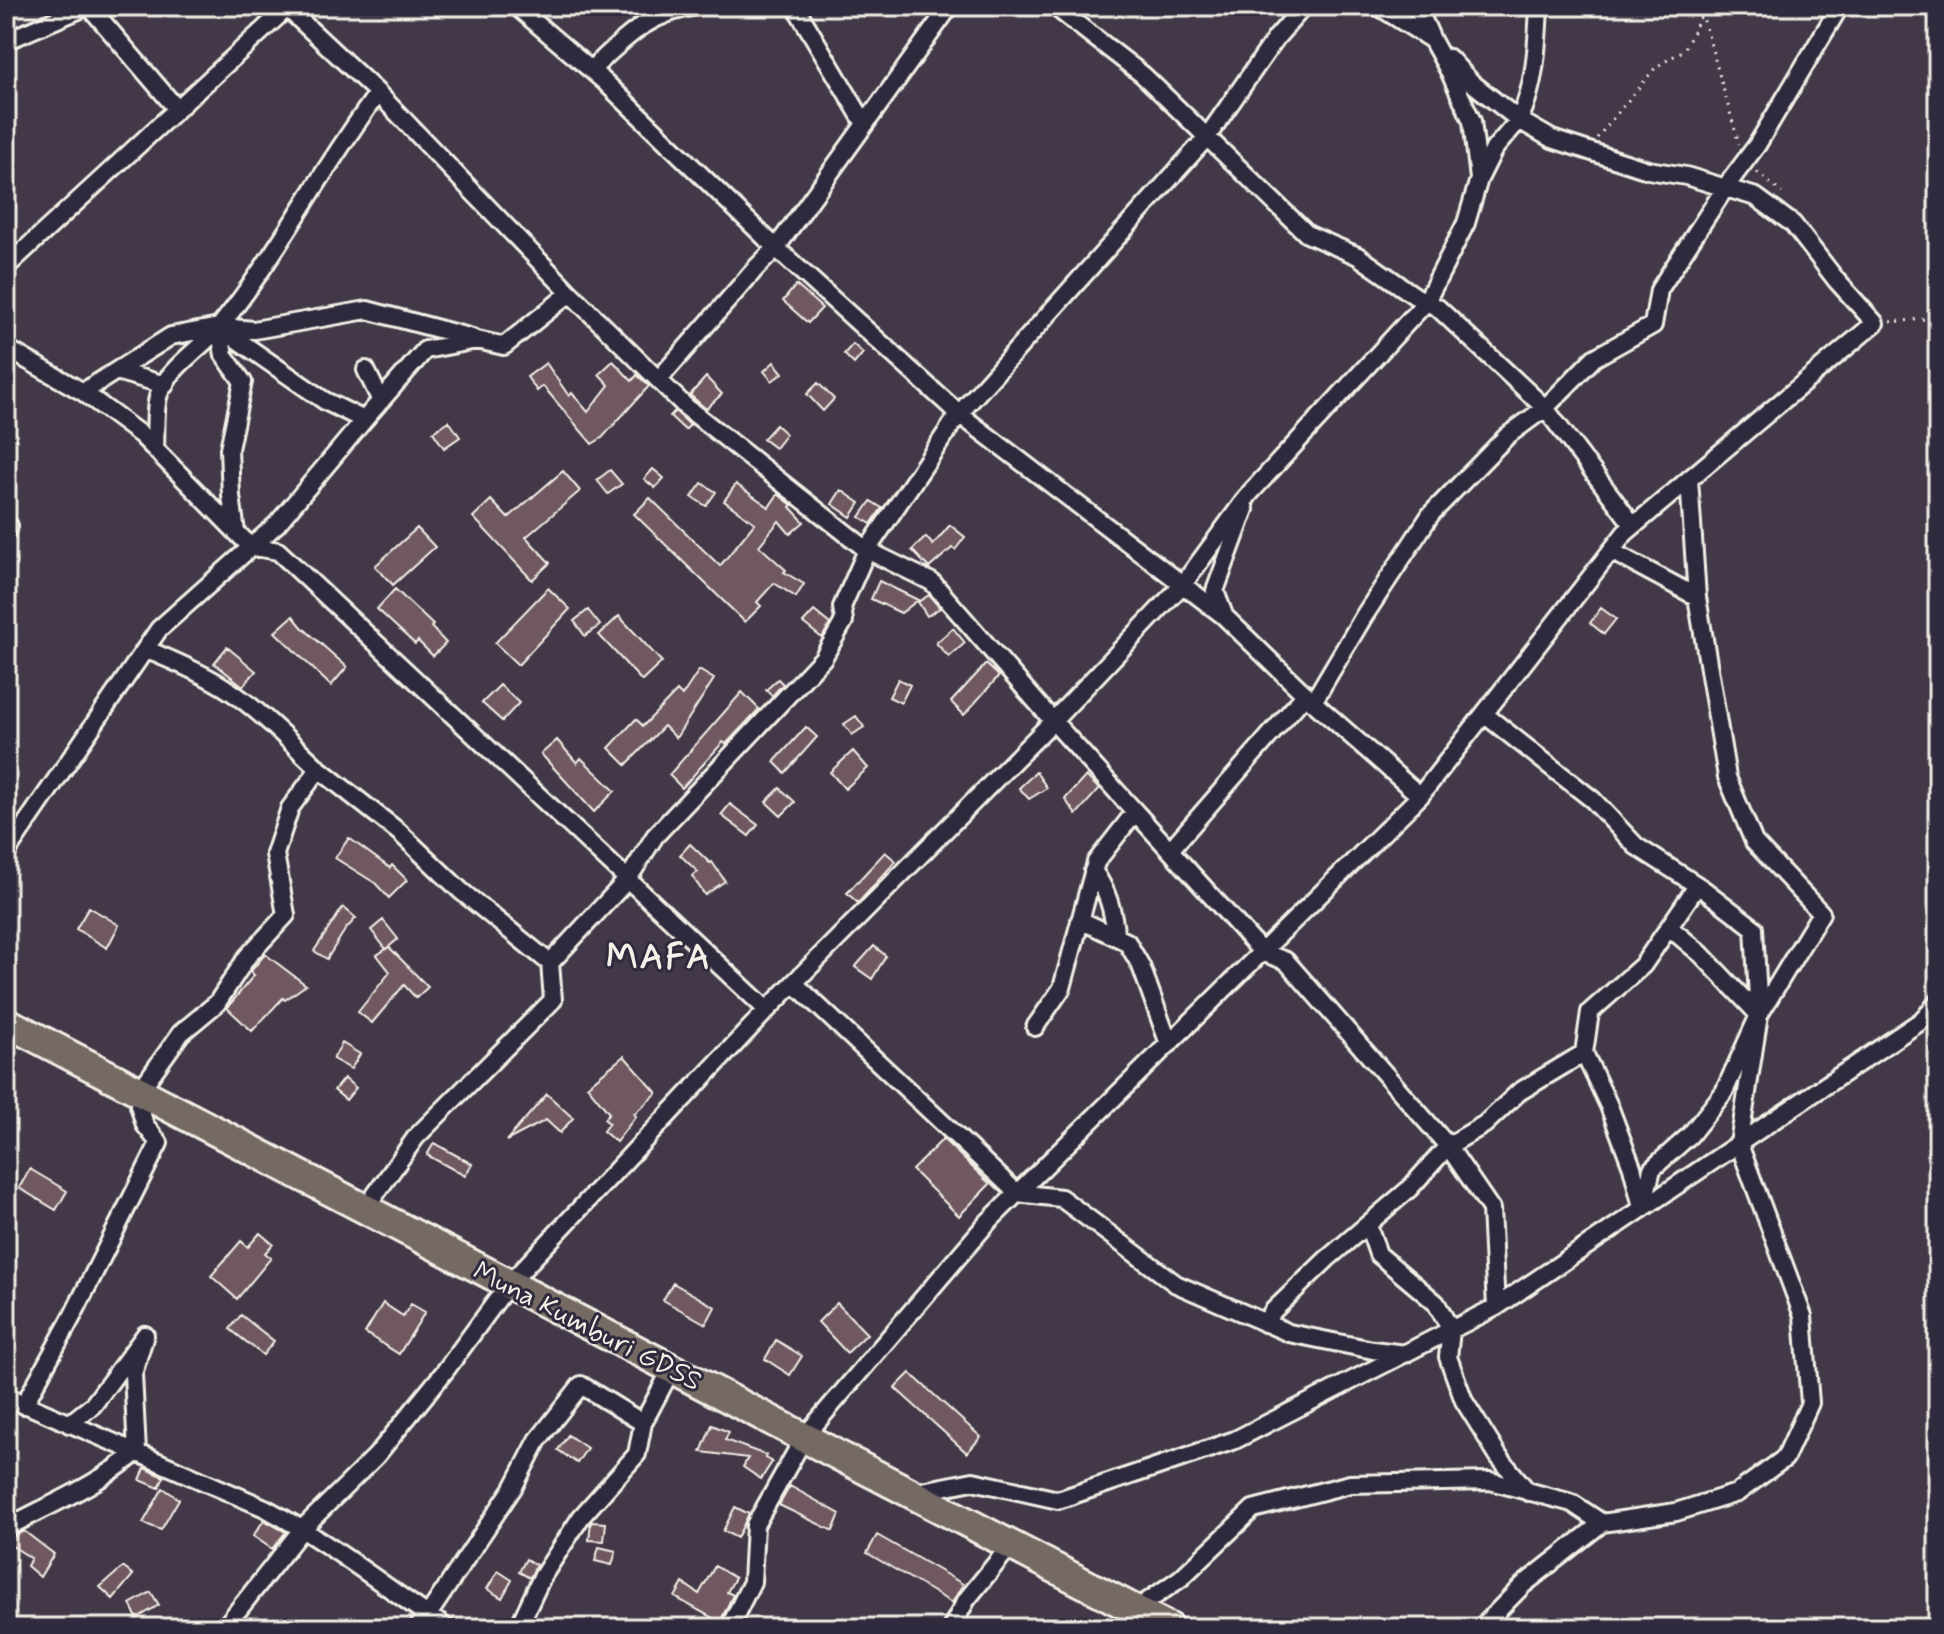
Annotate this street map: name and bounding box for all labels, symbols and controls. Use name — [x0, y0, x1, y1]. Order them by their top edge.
district label: MAFA — [606, 935, 712, 982]
street label: Muna Kumburi GDSS — [466, 1254, 708, 1401]

